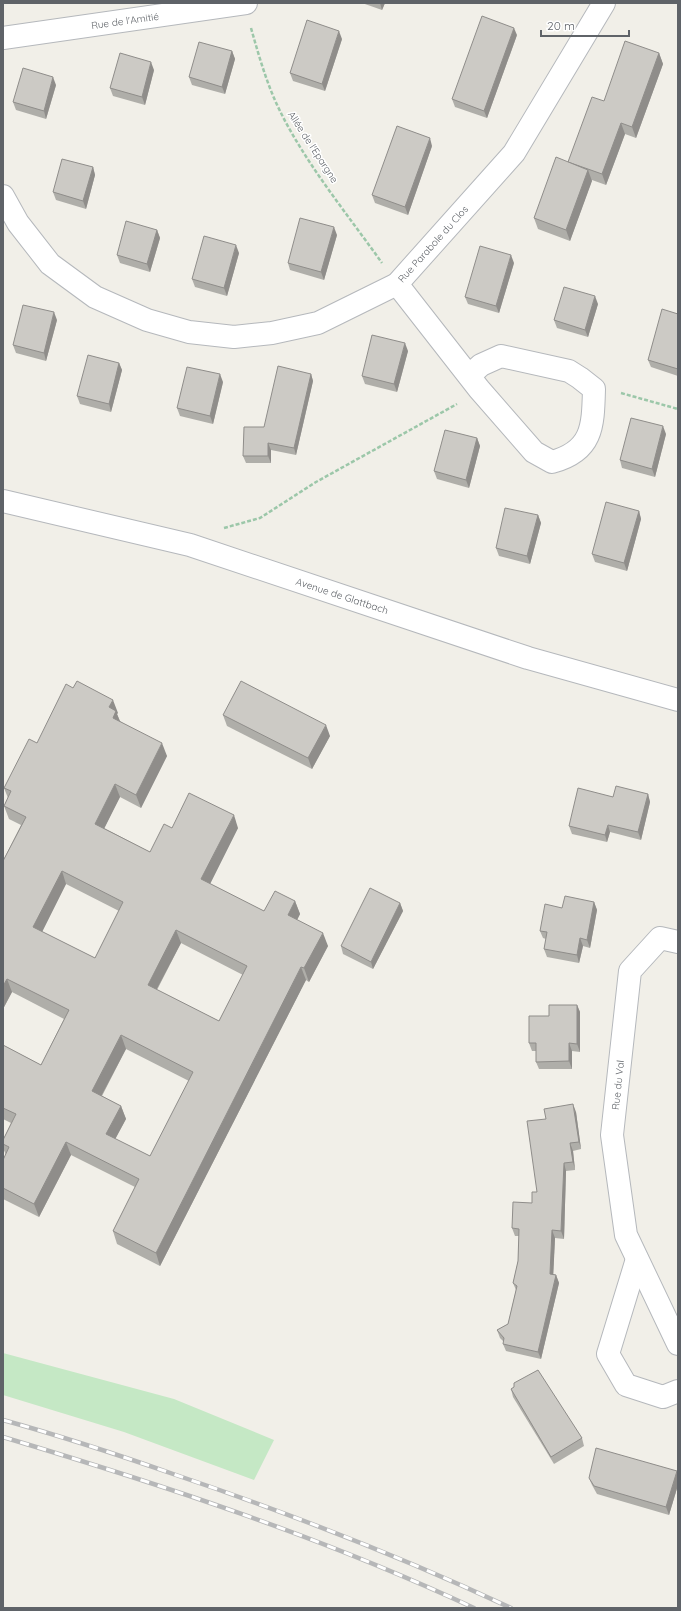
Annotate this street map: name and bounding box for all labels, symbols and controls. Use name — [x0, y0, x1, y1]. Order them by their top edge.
street label: Rue de l'Amitié — [90, 10, 160, 32]
scale bar — [541, 12, 629, 38]
text: 20 m — [547, 18, 575, 33]
street label: Allée de l'Epargne — [285, 109, 341, 186]
street label: Rue Parabole du Clos — [395, 203, 471, 285]
street label: Avenue de Glattbach — [294, 575, 390, 617]
street label: Rue du Val — [609, 1059, 627, 1111]

